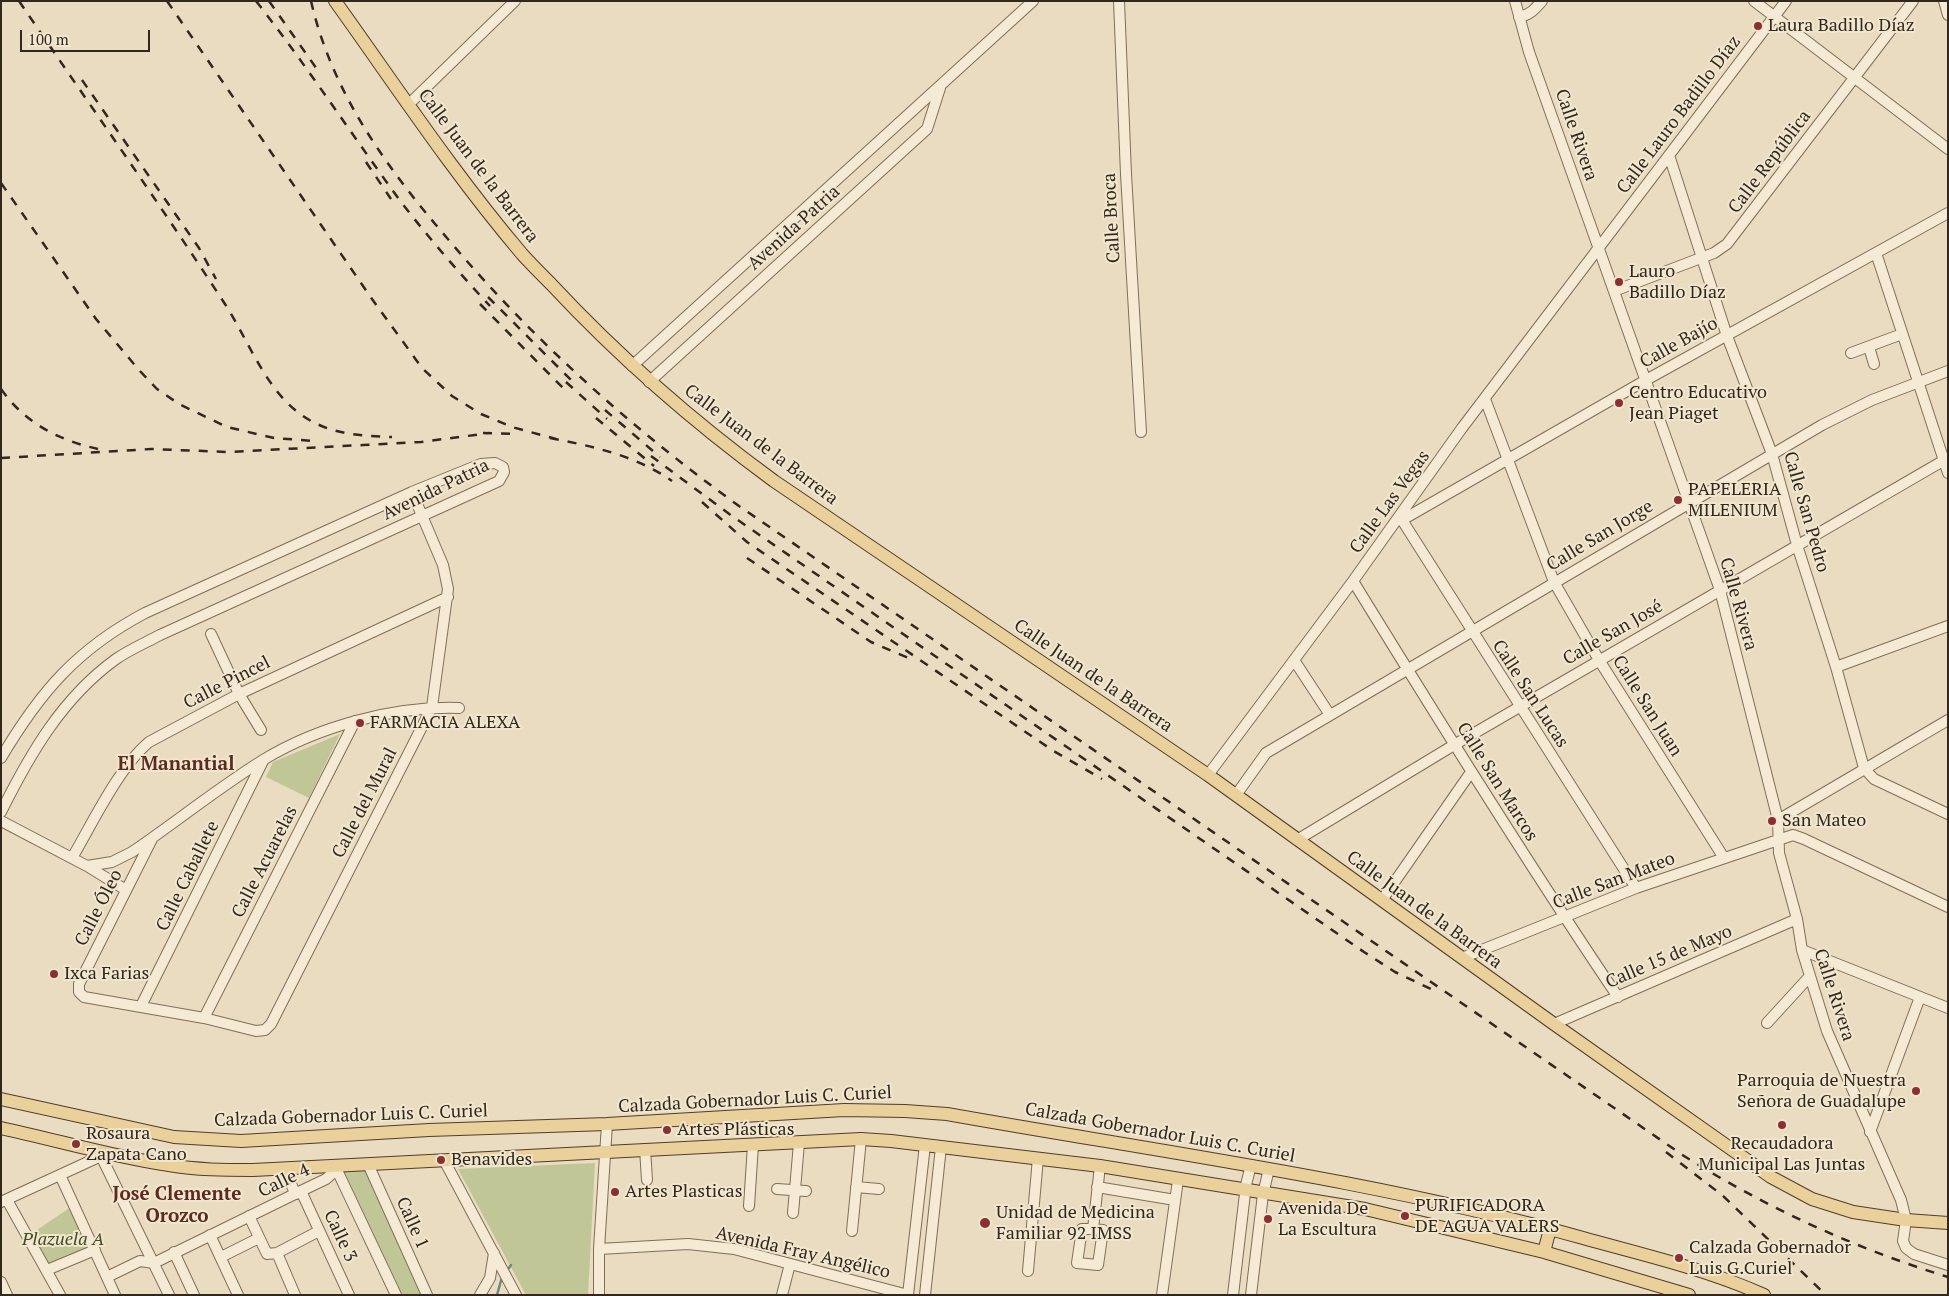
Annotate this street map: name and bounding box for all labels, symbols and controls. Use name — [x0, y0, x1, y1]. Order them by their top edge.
place label: Laura Badillo Díaz — [1768, 15, 1914, 37]
scale bar — [22, 20, 152, 52]
marker: Laura Badillo Díaz — [1752, 20, 1764, 32]
text: 100 m — [28, 29, 69, 49]
street label: Calle Lauro Badillo Díaz — [1613, 32, 1745, 198]
street label: Calle Juan de la Barrera — [413, 85, 543, 247]
street label: Calle Rivera — [1550, 86, 1602, 184]
street label: Calle República — [1724, 106, 1816, 218]
street label: Calle Broca — [1099, 172, 1125, 264]
street label: Avenida Patria — [744, 181, 844, 275]
place label: Lauro Badillo Díaz — [1629, 261, 1726, 304]
marker: Lauro Badillo Díaz — [1613, 276, 1625, 288]
street label: Calle Bajío — [1636, 313, 1722, 373]
street label: Calle Juan de la Barrera — [680, 380, 842, 510]
place label: Centro Educativo Jean Piaget — [1629, 382, 1767, 424]
marker: Centro Educativo Jean Piaget — [1613, 397, 1625, 409]
street label: Calle Las Vegas — [1345, 446, 1435, 558]
street label: Calle San Pedro — [1778, 449, 1834, 575]
street label: Avenida Patria — [379, 455, 493, 525]
place label: PAPELERIA MILENIUM — [1688, 479, 1781, 522]
marker: PAPELERIA MILENIUM — [1672, 494, 1684, 506]
street label: Calle San Jorge — [1543, 496, 1657, 576]
street label: Calle Rivera — [1714, 555, 1762, 653]
street label: Calle San José — [1559, 596, 1667, 670]
street label: Calle Juan de la Barrera — [1009, 615, 1177, 737]
street label: Calle San Lucas — [1487, 636, 1573, 752]
street label: Calle Pincel — [180, 652, 274, 714]
street label: Calle San Juan — [1607, 652, 1687, 760]
place label: FARMACIA ALEXA — [370, 712, 520, 734]
marker: FARMACIA ALEXA — [354, 717, 366, 729]
street label: Calle San Marcos — [1452, 719, 1542, 845]
street label: Calle del Mural — [328, 744, 402, 862]
district label: El Manantial — [117, 754, 235, 776]
street label: Calle Acuarelas — [228, 802, 302, 922]
place label: San Mateo — [1782, 810, 1866, 832]
marker: San Mateo — [1766, 815, 1778, 827]
street label: Calle Caballete — [152, 817, 224, 935]
street label: Calle Juan de la Barrera — [1342, 846, 1506, 974]
street label: Calle San Mateo — [1550, 848, 1678, 914]
street label: Calle Óleo — [71, 866, 127, 950]
street label: Calle 15 de Mayo — [1602, 921, 1736, 993]
street label: Calle Rivera — [1809, 946, 1859, 1044]
place label: Ixca Farias — [64, 963, 149, 985]
marker: Ixca Farias — [48, 968, 60, 980]
place label: Parroquia de Nuestra Señora de Guadalupe — [1737, 1070, 1906, 1112]
street label: Calzada Gobernador Luis C. Curiel — [618, 1082, 892, 1118]
marker: Parroquia de Nuestra Señora de Guadalupe — [1910, 1085, 1922, 1097]
street label: Calzada Gobernador Luis C. Curiel — [1023, 1099, 1297, 1167]
street label: Calzada Gobernador Luis C. Curiel — [214, 1100, 488, 1132]
place label: Artes Plásticas — [677, 1119, 795, 1141]
marker: Recaudadora Municipal Las Juntas — [1776, 1119, 1788, 1131]
place label: Rosaura Zapata Cano — [86, 1123, 187, 1166]
marker: Artes Plásticas — [661, 1124, 673, 1136]
place label: Recaudadora Municipal Las Juntas — [1699, 1133, 1865, 1176]
marker: Rosaura Zapata Cano — [70, 1138, 82, 1150]
place label: Benavides — [451, 1149, 532, 1171]
marker: Benavides — [435, 1154, 447, 1166]
street label: Calle 4 — [255, 1159, 313, 1203]
place label: Artes Plasticas — [625, 1181, 743, 1203]
district label: José Clemente Orozco — [113, 1184, 241, 1228]
marker: Artes Plasticas — [609, 1186, 621, 1198]
street label: Calle 1 — [391, 1194, 433, 1252]
place label: PURIFICADORA DE AGUA VALERS — [1415, 1195, 1559, 1238]
place label: Avenida De La Escultura — [1278, 1198, 1377, 1240]
place label: Unidad de Medicina Familiar 92 IMSS — [996, 1202, 1155, 1244]
street label: Calle 3 — [319, 1207, 361, 1265]
marker: PURIFICADORA DE AGUA VALERS — [1399, 1210, 1411, 1222]
marker: Avenida De La Escultura — [1262, 1213, 1274, 1225]
marker: Unidad de Medicina Familiar 92 IMSS — [978, 1216, 992, 1230]
street label: Avenida Fray Angélico — [714, 1222, 892, 1284]
park label: Plazuela A — [22, 1229, 104, 1251]
place label: Calzada Gobernador Luis G.Curiel — [1689, 1237, 1851, 1280]
marker: Calzada Gobernador Luis G.Curiel — [1673, 1252, 1685, 1264]

